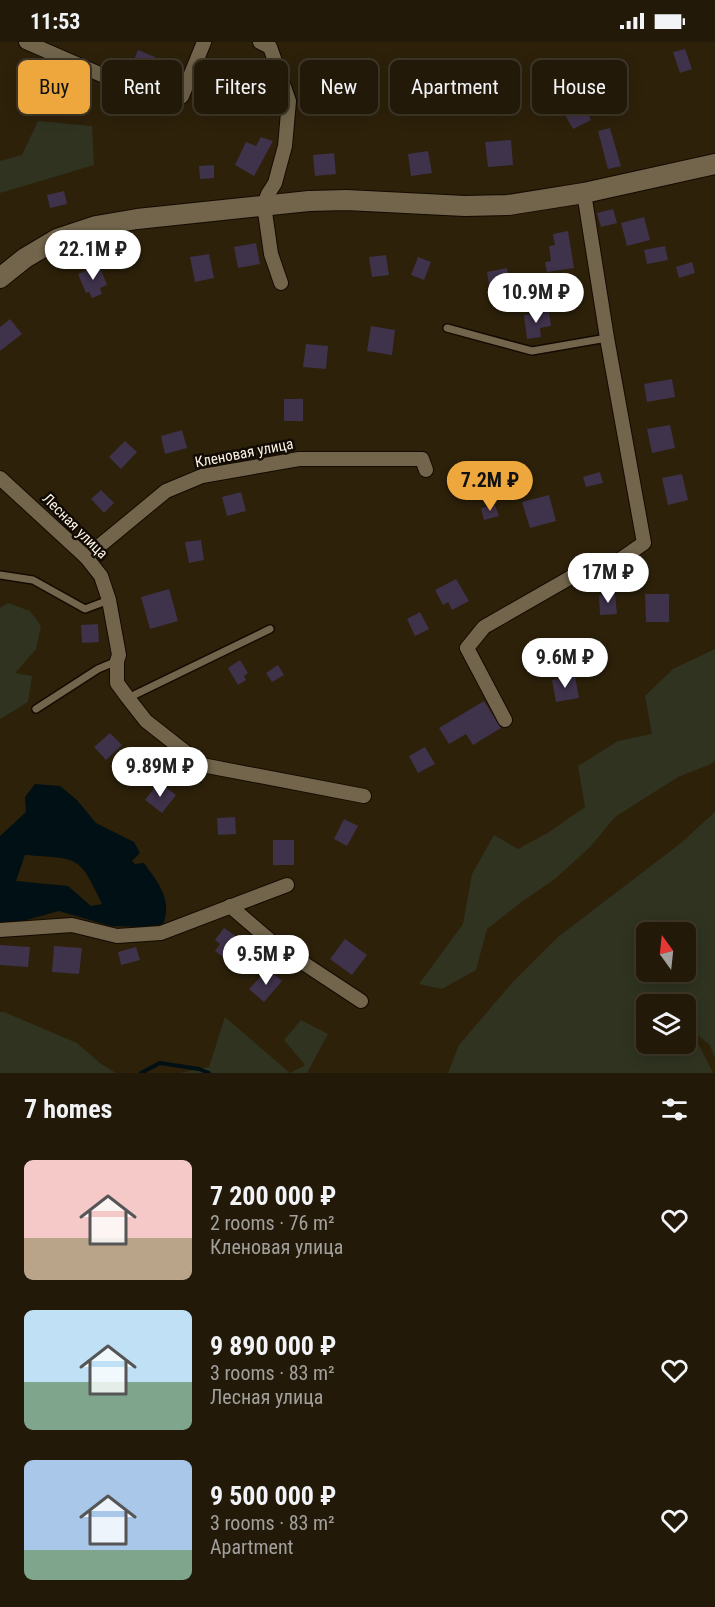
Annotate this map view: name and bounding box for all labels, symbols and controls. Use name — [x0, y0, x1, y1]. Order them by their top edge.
text: 11:53 — [30, 9, 81, 34]
chip: Buy — [18, 60, 90, 114]
chip: Rent — [102, 60, 182, 114]
chip: Filters — [194, 60, 288, 114]
chip: New — [300, 60, 378, 114]
chip: Apartment — [390, 60, 520, 114]
chip: House — [532, 60, 627, 114]
pin: 22.1M ₽ — [38, 230, 148, 281]
text: 22.1M ₽ — [59, 237, 127, 261]
pin: 10.9M ₽ — [481, 273, 591, 324]
text: 10.9M ₽ — [502, 280, 570, 304]
street label: Кленовая улица — [193, 435, 295, 471]
pin: 7.2M ₽ — [441, 461, 539, 512]
text: 7.2M ₽ — [461, 468, 519, 492]
street label: Лесная улица — [39, 490, 111, 562]
pin: 17M ₽ — [566, 553, 650, 604]
text: 17M ₽ — [582, 560, 634, 584]
pin: 9.6M ₽ — [516, 638, 614, 689]
text: 9.6M ₽ — [536, 645, 594, 669]
pin: 9.89M ₽ — [105, 747, 215, 798]
text: 9.89M ₽ — [126, 754, 194, 778]
north arrow — [636, 922, 696, 982]
map controls — [636, 922, 696, 1054]
pin: 9.5M ₽ — [217, 935, 315, 986]
text: 9.5M ₽ — [237, 942, 295, 966]
button: layers — [636, 994, 696, 1054]
icon: filters — [658, 1093, 691, 1126]
text: 7 homes — [24, 1094, 112, 1124]
text: 7 200 000 ₽ — [210, 1181, 336, 1211]
icon: home — [72, 1184, 144, 1256]
icon: heart — [658, 1204, 691, 1237]
text: 2 rooms · 76 m² — [210, 1211, 335, 1235]
text: Кленовая улица — [210, 1235, 343, 1259]
text: 9 890 000 ₽ — [210, 1331, 336, 1361]
icon: home — [72, 1334, 144, 1406]
icon: heart — [658, 1354, 691, 1387]
text: 3 rooms · 83 m² — [210, 1361, 335, 1385]
text: Лесная улица — [210, 1385, 323, 1409]
text: 9 500 000 ₽ — [210, 1481, 336, 1511]
icon: home — [72, 1484, 144, 1556]
icon: heart — [658, 1504, 691, 1537]
text: 3 rooms · 83 m² — [210, 1511, 335, 1535]
text: Apartment — [210, 1535, 294, 1559]

